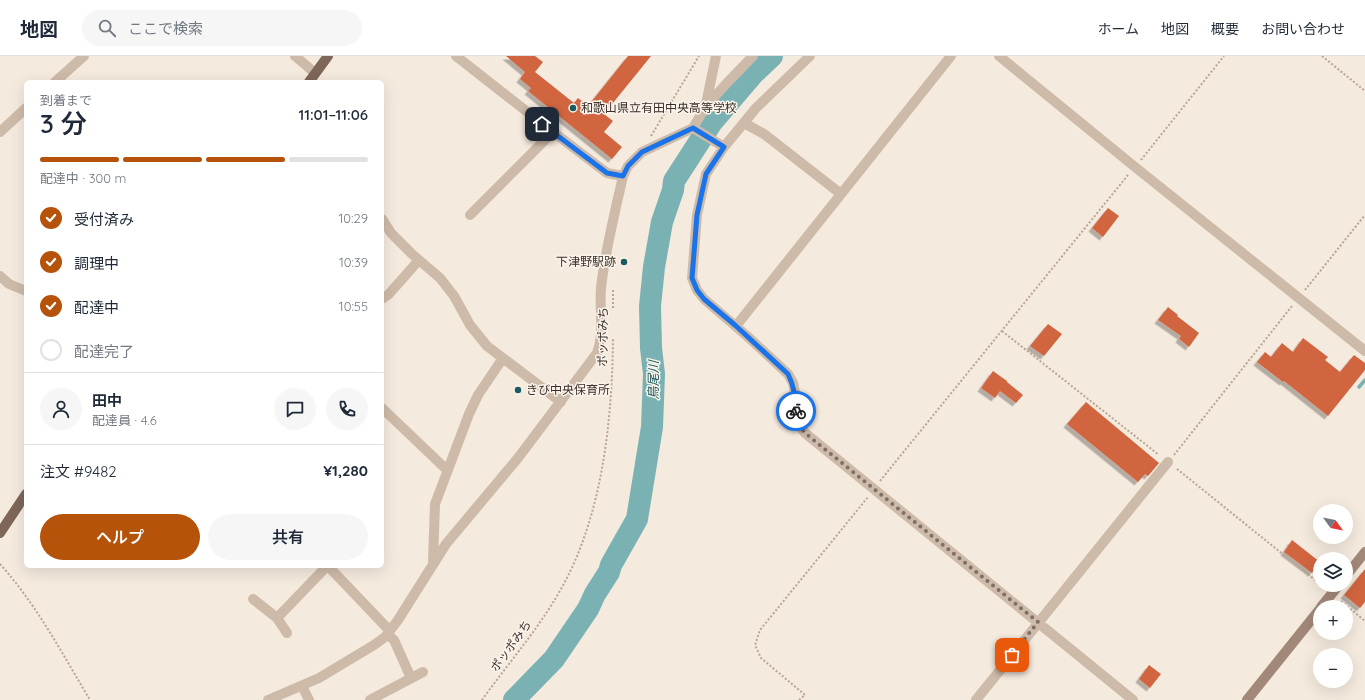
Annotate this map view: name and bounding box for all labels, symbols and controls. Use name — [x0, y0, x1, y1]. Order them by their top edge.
search box — [82, 10, 362, 46]
text: 地図 — [20, 17, 58, 41]
icon: search — [96, 17, 118, 39]
text: ここで検索 — [128, 19, 203, 38]
text: ホーム — [1097, 20, 1139, 38]
text: 地図 — [1161, 20, 1189, 38]
text: 概要 — [1211, 20, 1239, 38]
text: お問い合わせ — [1261, 20, 1345, 38]
text: 到着まで — [40, 92, 92, 108]
place label: 和歌山県立有田中央高等学校 — [581, 100, 737, 115]
marker: 和歌山県立有田中央高等学校 — [568, 103, 578, 113]
text: 11:01–11:06 — [298, 105, 368, 124]
text: 3 分 — [40, 107, 87, 140]
pin — [525, 107, 559, 141]
icon: home — [531, 113, 553, 135]
text: 配達中 · 300 m — [40, 170, 126, 186]
icon: check — [40, 207, 62, 229]
text: 受付済み — [74, 210, 134, 229]
text: 10:29 — [339, 210, 368, 226]
icon: check — [40, 251, 62, 273]
text: 調理中 — [74, 254, 119, 273]
text: 10:39 — [339, 254, 368, 270]
place label: 下津野駅跡 — [556, 254, 616, 269]
marker: 下津野駅跡 — [619, 257, 629, 267]
icon: check — [40, 295, 62, 317]
text: 配達中 — [74, 298, 119, 317]
text: 10:55 — [339, 298, 368, 314]
street label: ポッポみち — [594, 307, 611, 367]
text: 配達完了 — [74, 342, 134, 361]
water label: 鳥尾川 — [645, 359, 661, 400]
place label: きび中央保育所 — [526, 382, 610, 397]
marker: きび中央保育所 — [513, 385, 523, 395]
button: person — [40, 388, 82, 430]
button: chat — [274, 388, 316, 430]
button: phone — [326, 388, 368, 430]
text: 田中 — [92, 391, 122, 410]
courier — [776, 391, 816, 431]
icon: bike — [785, 400, 807, 422]
text: 配達員 · 4.6 — [92, 412, 157, 428]
text: ¥1,280 — [323, 461, 368, 480]
text: 注文 #9482 — [40, 462, 117, 481]
north arrow — [1313, 504, 1353, 544]
map controls — [1313, 504, 1353, 688]
button: ヘルプ — [40, 514, 200, 560]
button: 共有 — [208, 514, 368, 560]
button: layers — [1313, 552, 1353, 592]
button: + — [1313, 600, 1353, 640]
street label: ポッポみち — [487, 617, 534, 674]
pin — [995, 638, 1029, 672]
icon: bag — [1001, 644, 1023, 666]
button: − — [1313, 648, 1353, 688]

